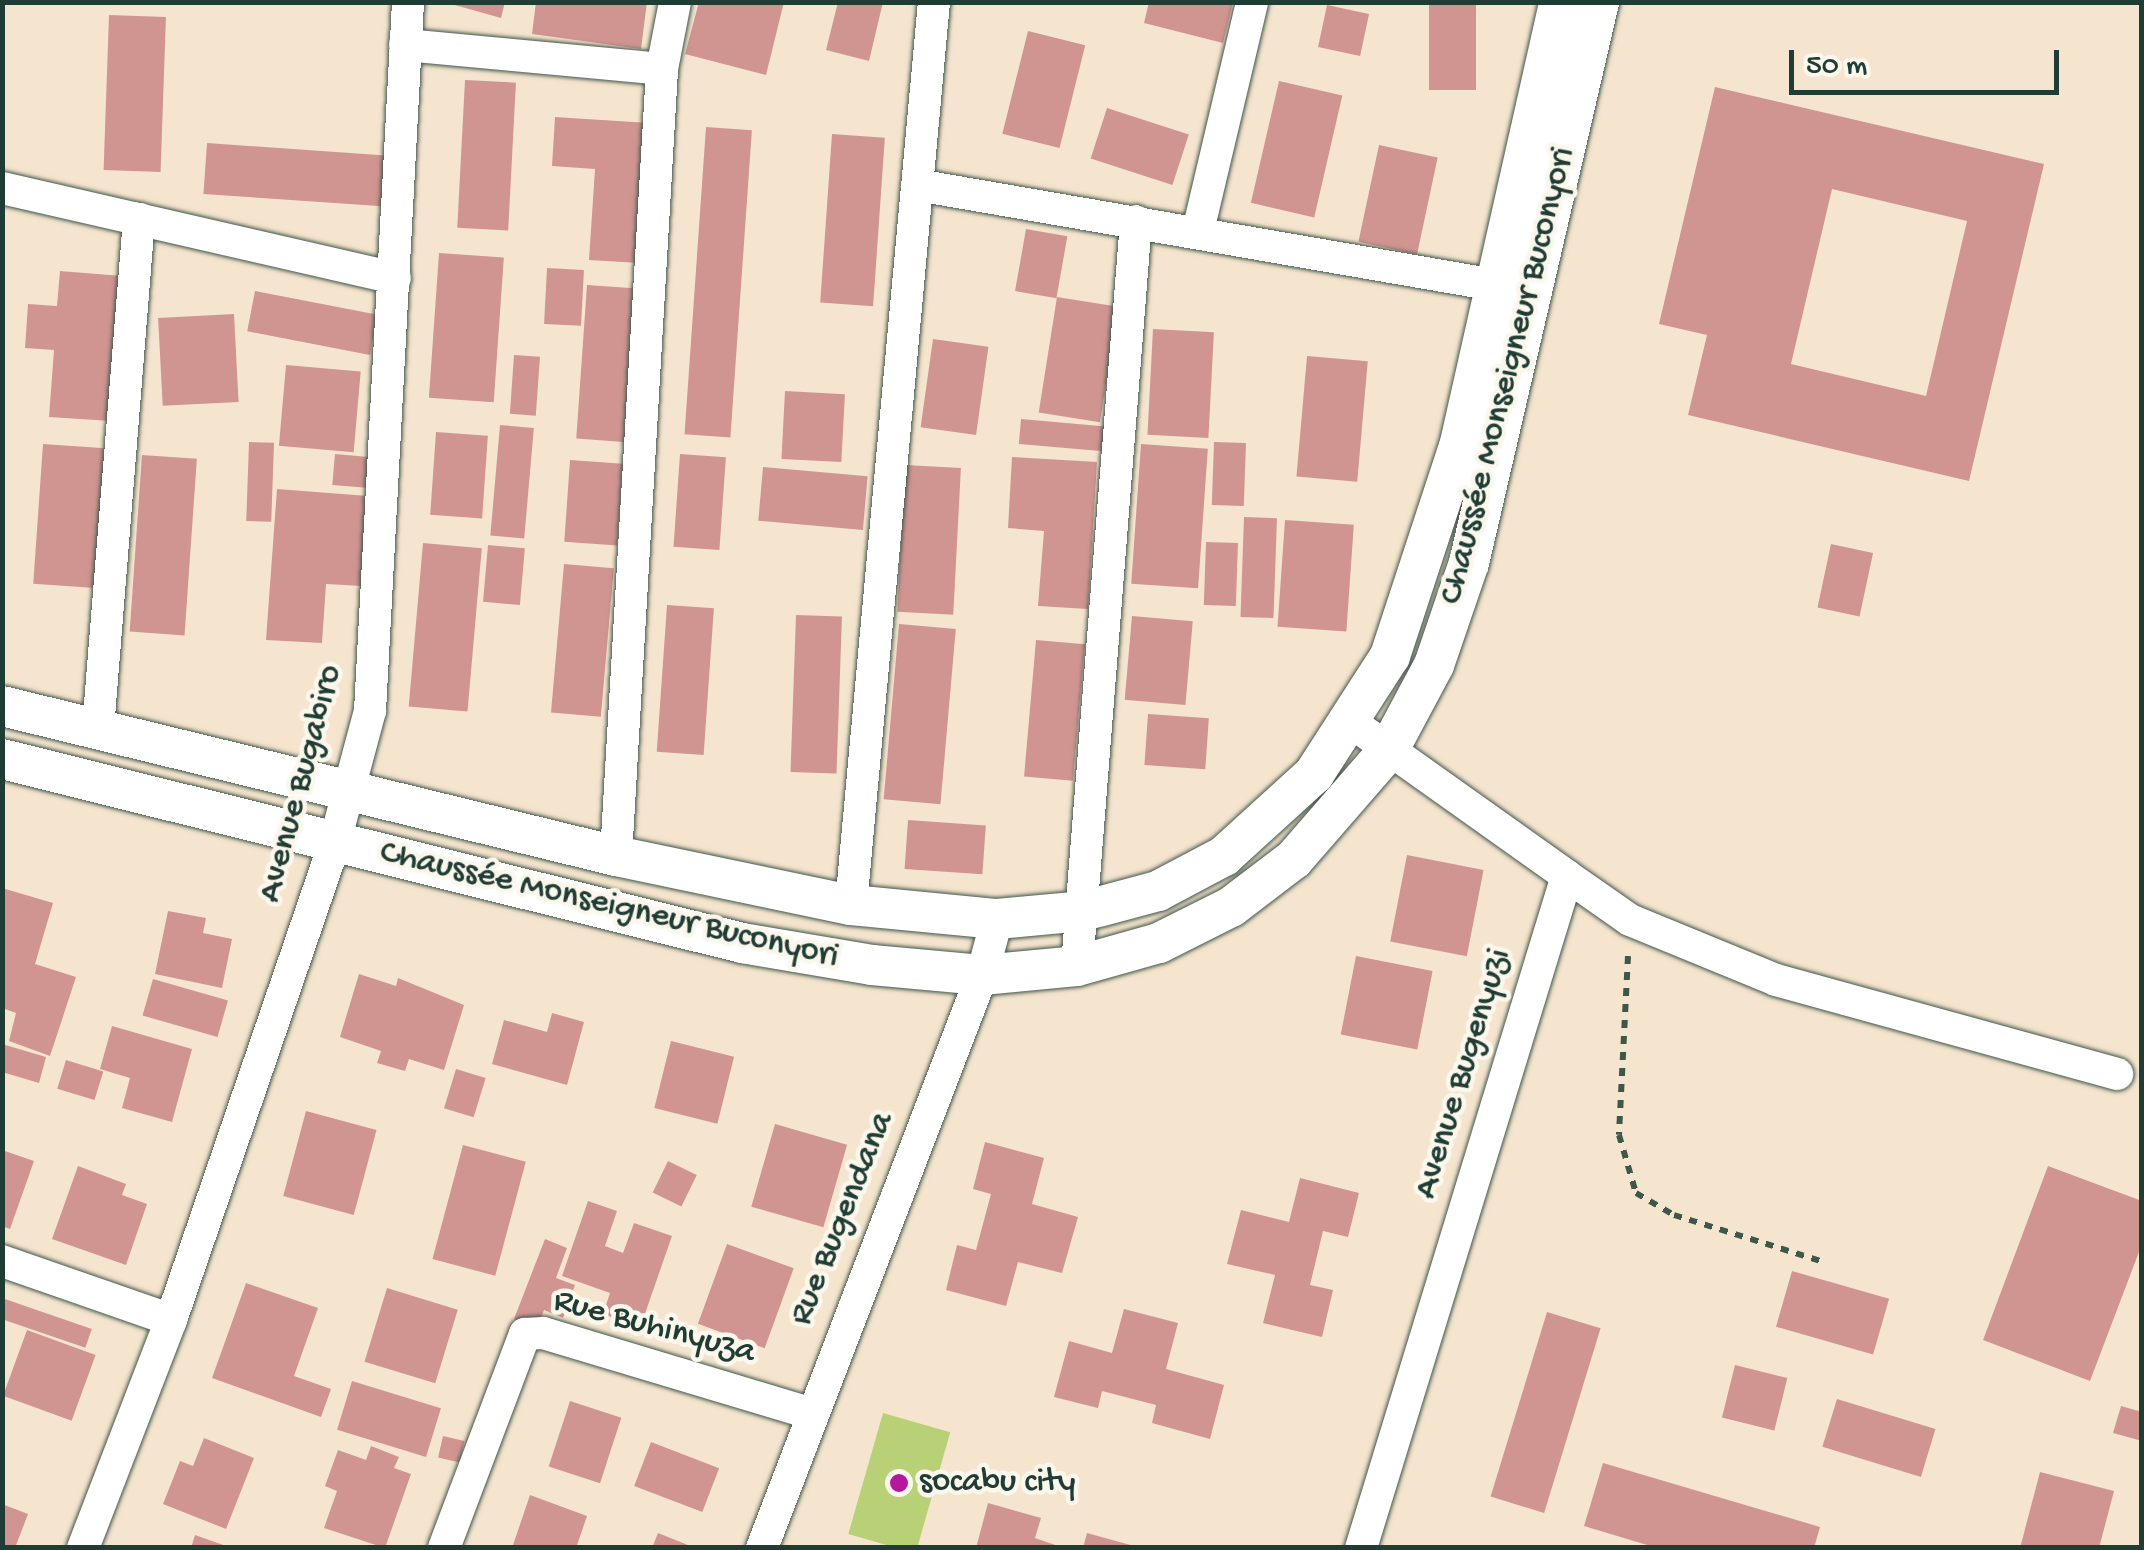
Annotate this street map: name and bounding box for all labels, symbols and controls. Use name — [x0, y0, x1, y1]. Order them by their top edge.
scale bar — [1794, 30, 2064, 92]
text: 50 m — [1806, 50, 1867, 85]
street label: Chaussée Monseigneur Buconyori — [1432, 143, 1586, 609]
street label: Avenue Bugabiro — [250, 661, 354, 907]
street label: Chaussée Monseigneur Buconyori — [376, 833, 842, 979]
street label: Avenue Bugenyuzi — [1406, 944, 1522, 1204]
street label: Rue Bugendana — [781, 1106, 905, 1332]
street label: Rue Buhinyuza — [549, 1281, 759, 1375]
place label: socabu city — [919, 1462, 1076, 1504]
marker: socabu city — [888, 1472, 910, 1494]

